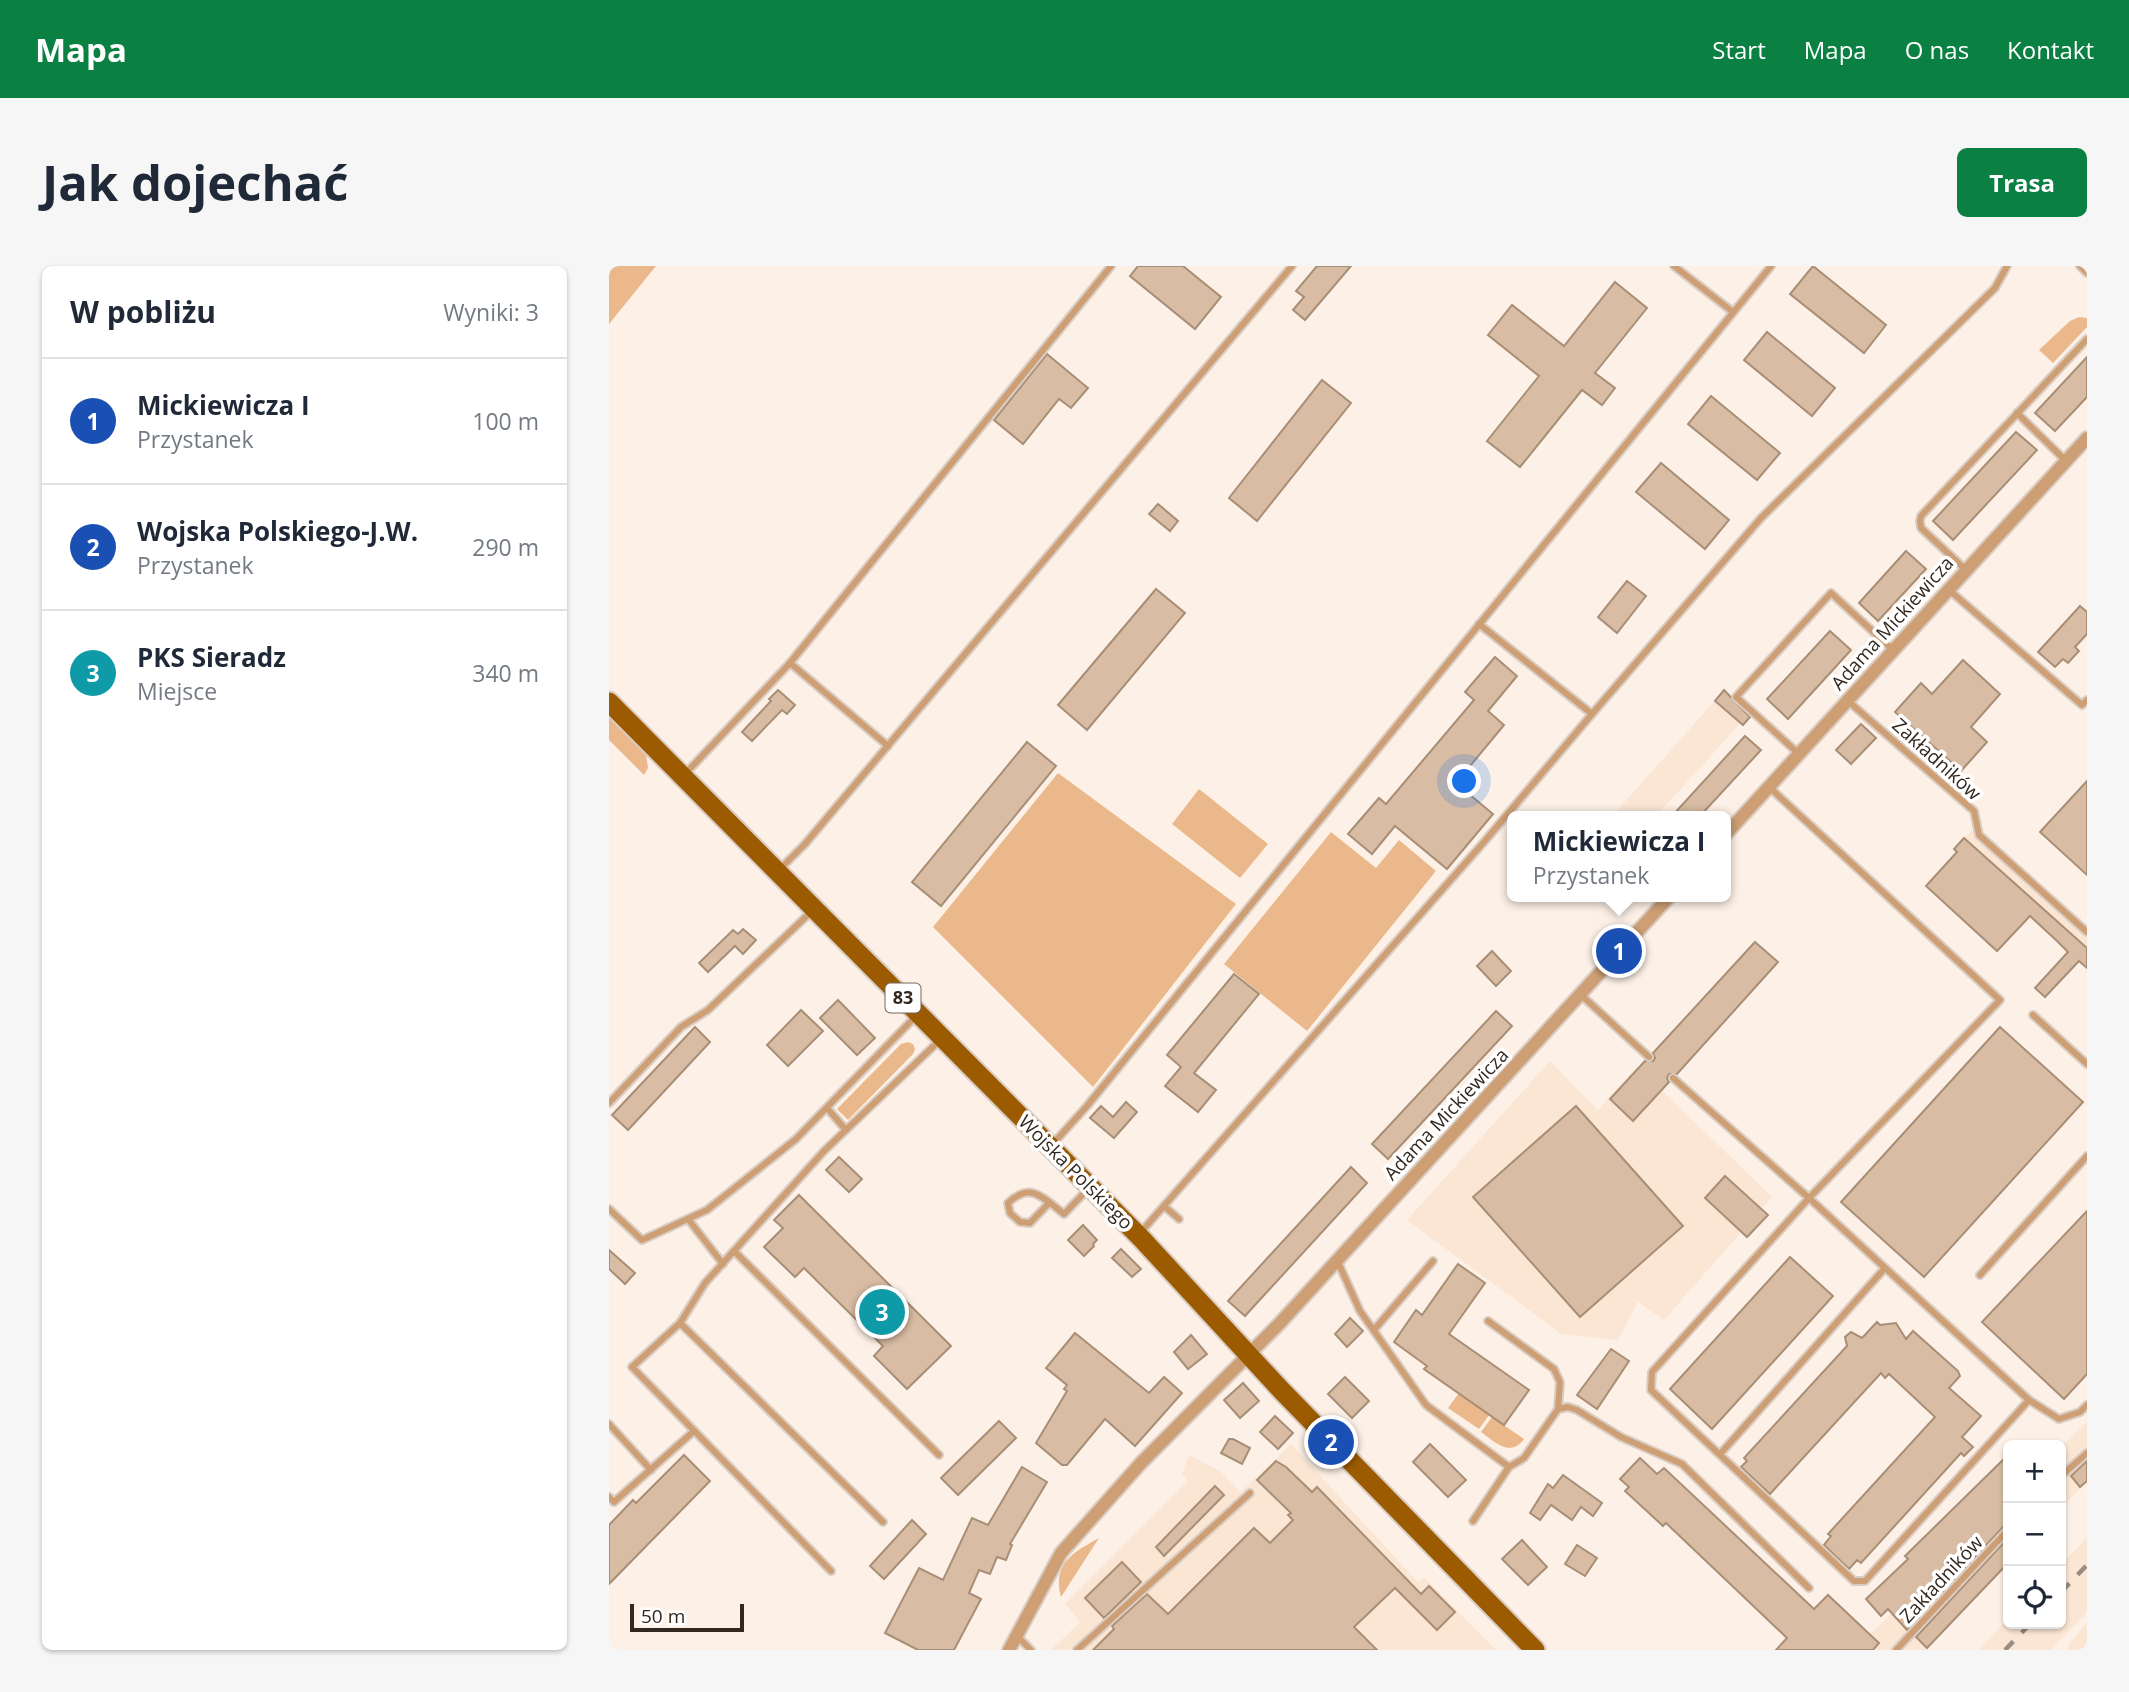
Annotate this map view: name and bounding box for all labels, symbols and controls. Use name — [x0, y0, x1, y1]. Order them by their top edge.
text: Mapa — [35, 27, 127, 72]
text: Start — [1712, 33, 1766, 66]
text: Mapa — [1804, 33, 1867, 66]
text: O nas — [1905, 33, 1969, 66]
text: Kontakt — [2007, 33, 2094, 66]
button: Trasa — [1957, 148, 2087, 217]
text: Jak dojechać — [42, 149, 348, 215]
text: W pobliżu — [70, 291, 216, 332]
text: Wyniki: 3 — [443, 296, 539, 328]
text: Mickiewicza I — [137, 387, 310, 423]
text: 1 — [86, 405, 100, 437]
text: 100 m — [472, 405, 539, 437]
text: Przystanek — [137, 423, 254, 455]
text: Wojska Polskiego-J.W. — [137, 513, 418, 549]
text: 2 — [86, 531, 100, 563]
text: 290 m — [472, 531, 539, 563]
text: Przystanek — [137, 549, 254, 581]
street label: Adama Mickiewicza — [1825, 550, 1959, 696]
text: PKS Sieradz — [137, 639, 286, 675]
text: 3 — [86, 657, 100, 689]
text: 340 m — [472, 657, 539, 689]
text: Miejsce — [137, 675, 217, 707]
street label: Zakładników — [1887, 712, 1987, 806]
your location — [1447, 764, 1481, 798]
popup — [1507, 811, 1731, 902]
text: Mickiewicza I — [1533, 823, 1705, 859]
text: Przystanek — [1533, 859, 1649, 891]
pin: 1 — [1596, 925, 1642, 977]
road number: 83 — [885, 984, 921, 1012]
street label: Adama Mickiewicza — [1378, 1042, 1514, 1186]
street label: Wojska Polskiego — [1013, 1109, 1139, 1235]
pin: 3 — [859, 1286, 905, 1338]
pin: 2 — [1308, 1416, 1354, 1468]
map controls — [2003, 1440, 2066, 1629]
button: + — [2003, 1440, 2066, 1503]
button: − — [2003, 1503, 2066, 1566]
street label: Zakładników — [1894, 1529, 1989, 1628]
button: locate — [2003, 1566, 2066, 1629]
scale bar — [630, 1601, 744, 1633]
text: 50 m — [641, 1603, 685, 1629]

